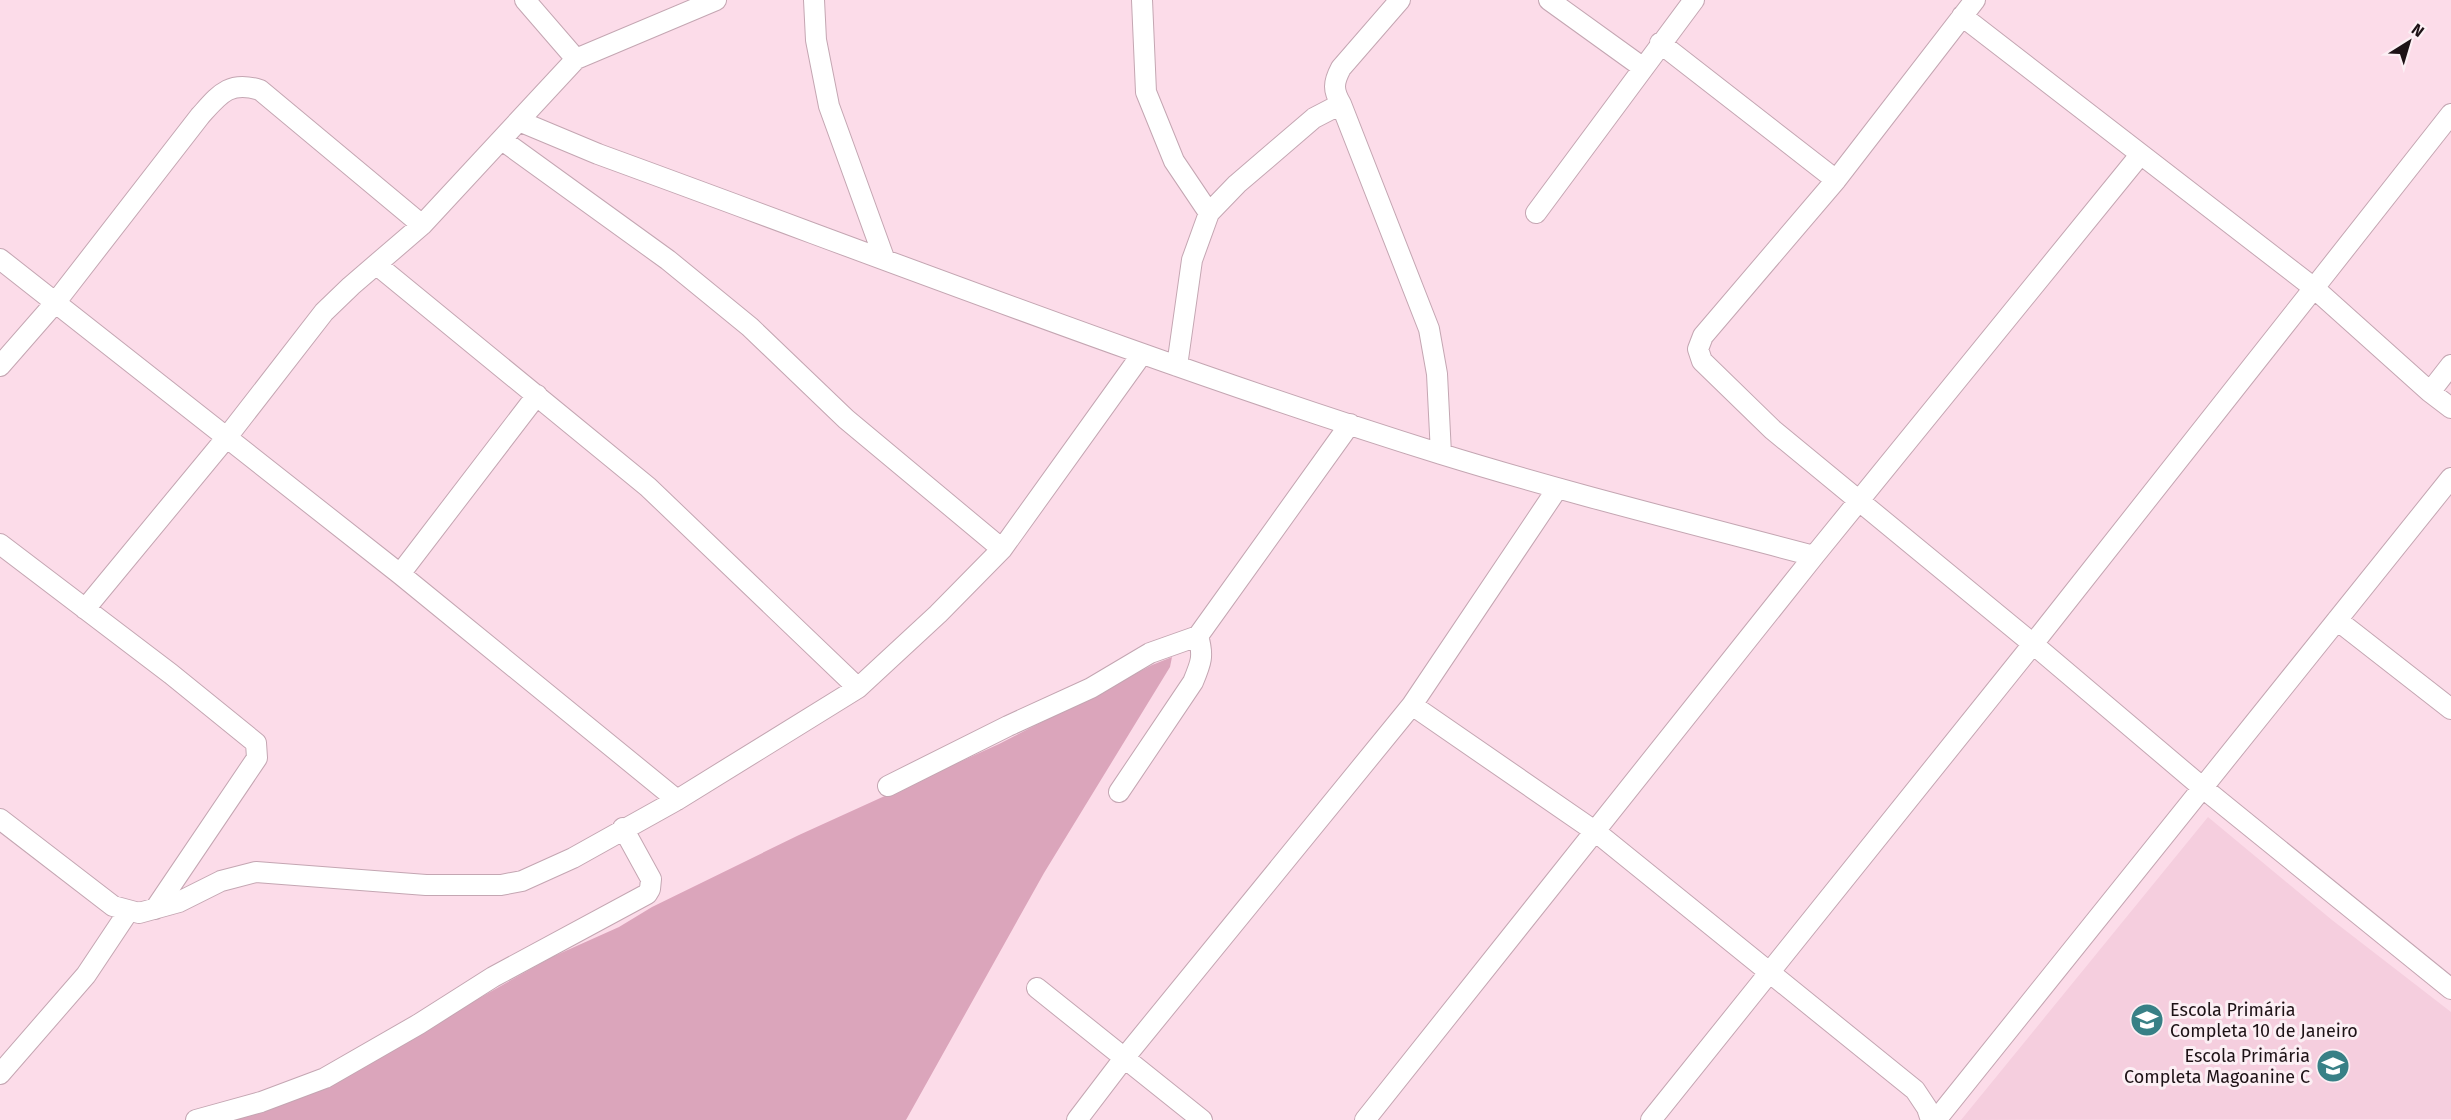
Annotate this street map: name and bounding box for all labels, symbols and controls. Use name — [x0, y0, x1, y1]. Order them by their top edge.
north arrow — [2379, 12, 2439, 72]
text: N — [2408, 20, 2428, 41]
place label: Escola Primária Completa 10 de Janeiro — [2170, 999, 2358, 1042]
school or university icon: Escola Primária Completa 10 de Janeiro — [2129, 1002, 2165, 1038]
place label: Escola Primária Completa Magoanine C — [2124, 1045, 2310, 1088]
school or university icon: Escola Primária Completa Magoanine C — [2315, 1048, 2351, 1084]

